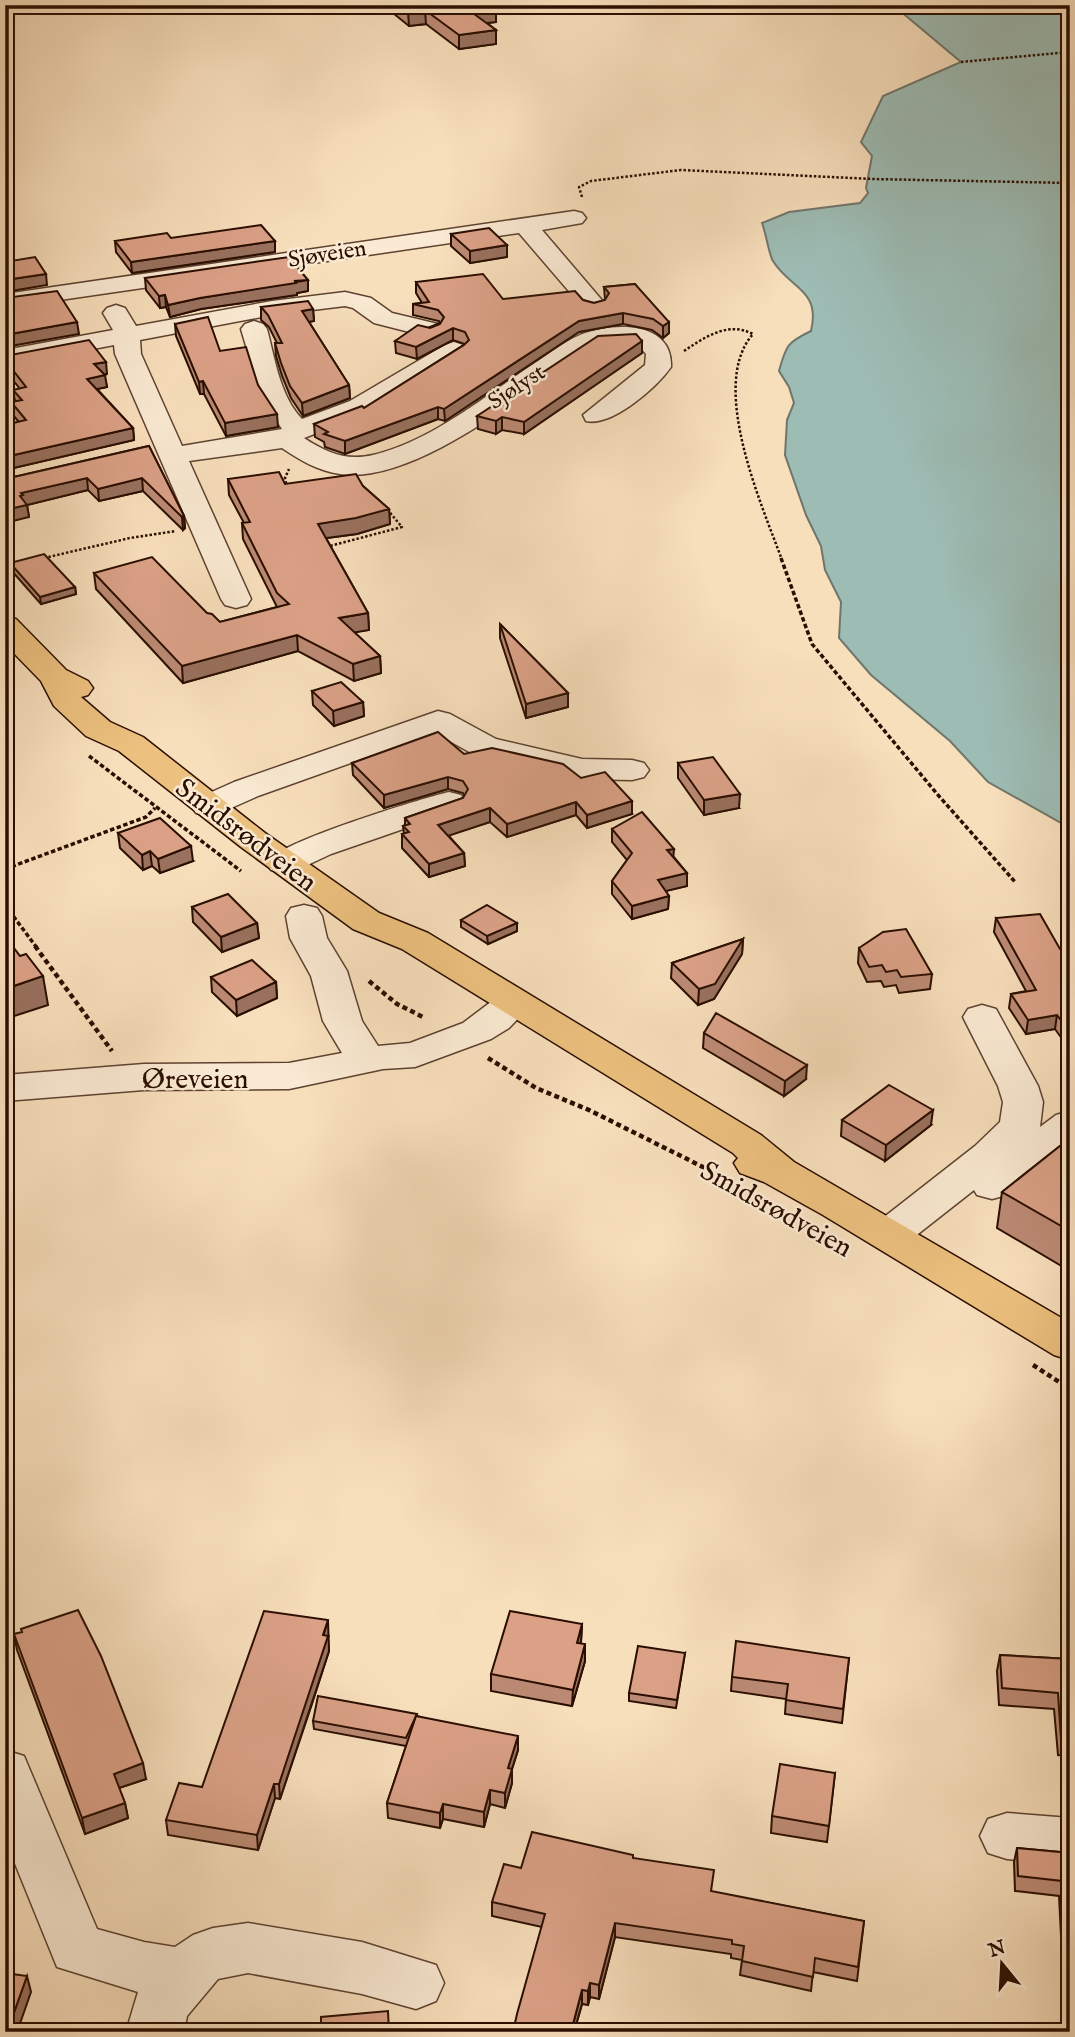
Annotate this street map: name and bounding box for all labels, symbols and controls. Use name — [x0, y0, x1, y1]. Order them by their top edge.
street label: Sjøveien — [286, 234, 368, 275]
street label: Sjølyst — [483, 358, 551, 417]
street label: Smidsrødveien — [168, 771, 323, 901]
street label: Øreveien — [142, 1063, 248, 1098]
street label: Smidsrødveien — [694, 1154, 858, 1266]
north arrow — [967, 1928, 1036, 1998]
text: N — [985, 1936, 1009, 1964]

